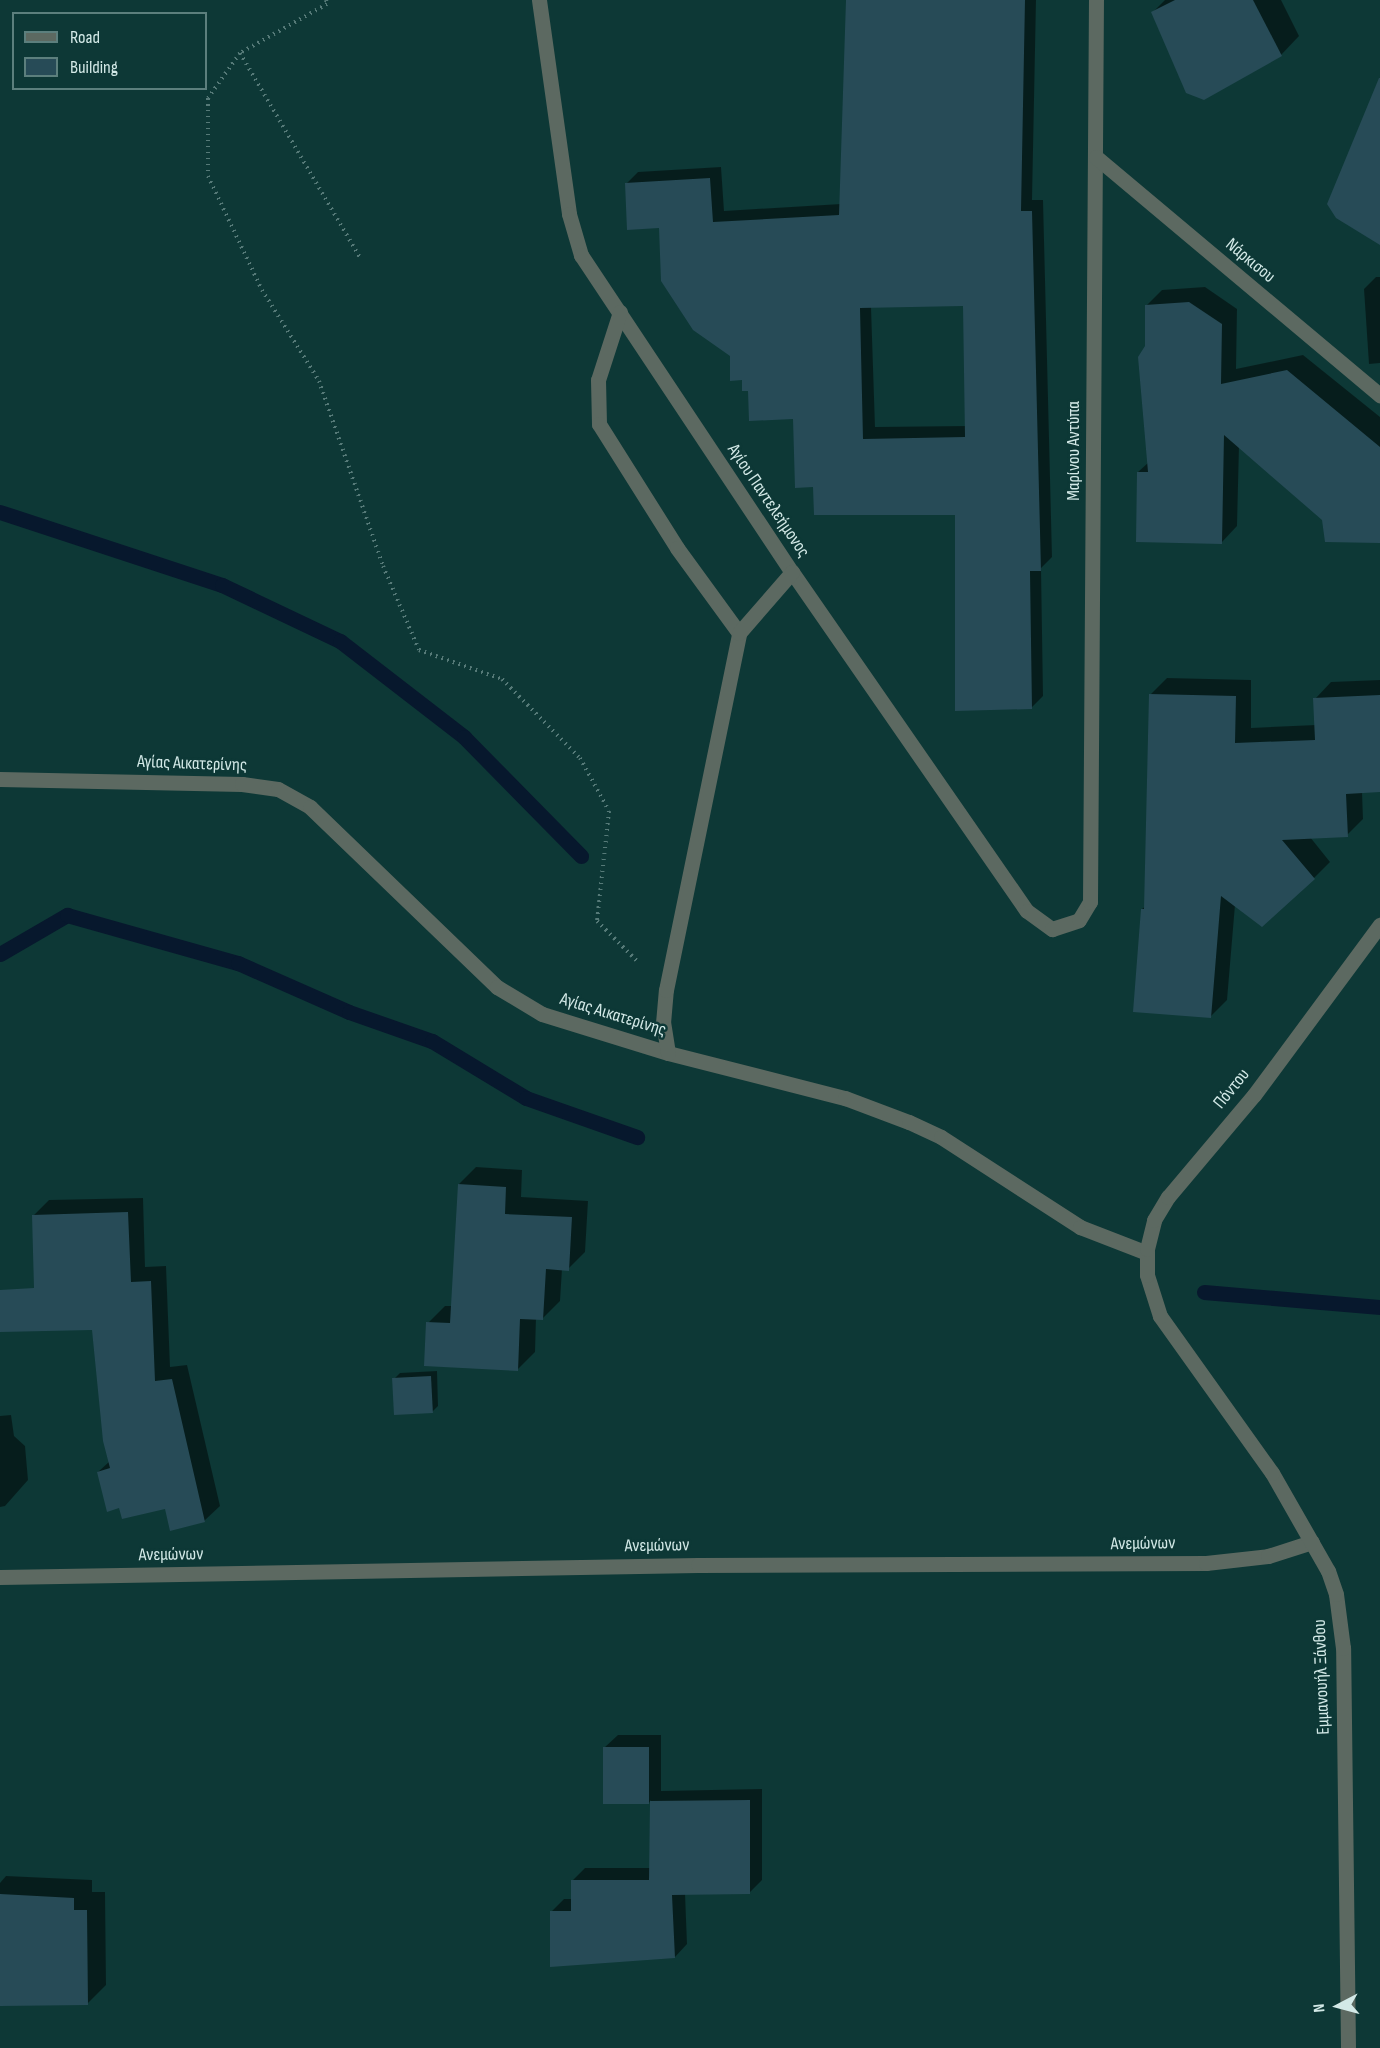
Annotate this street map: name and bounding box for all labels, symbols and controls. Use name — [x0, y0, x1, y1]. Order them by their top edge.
legend — [12, 12, 207, 90]
text: Road — [70, 27, 100, 48]
text: Building — [70, 57, 118, 78]
street label: Νάρκισου — [1221, 234, 1279, 288]
street label: Μαρίνου Αντύπα — [1063, 401, 1085, 501]
street label: Αγίου Παντελεήμονος — [722, 440, 814, 562]
street label: Αγίας Αικατερίνης — [137, 751, 247, 777]
street label: Αγίας Αικατερίνης — [557, 989, 669, 1041]
street label: Πόντου — [1209, 1065, 1255, 1113]
street label: Ανεμώνων — [1111, 1533, 1175, 1555]
street label: Ανεμώνων — [625, 1535, 689, 1557]
street label: Ανεμώνων — [139, 1544, 203, 1566]
street label: Εμμανουήλ Ξάνθου — [1309, 1619, 1335, 1735]
north arrow — [1308, 1976, 1368, 2036]
text: N — [1310, 2003, 1329, 2013]

